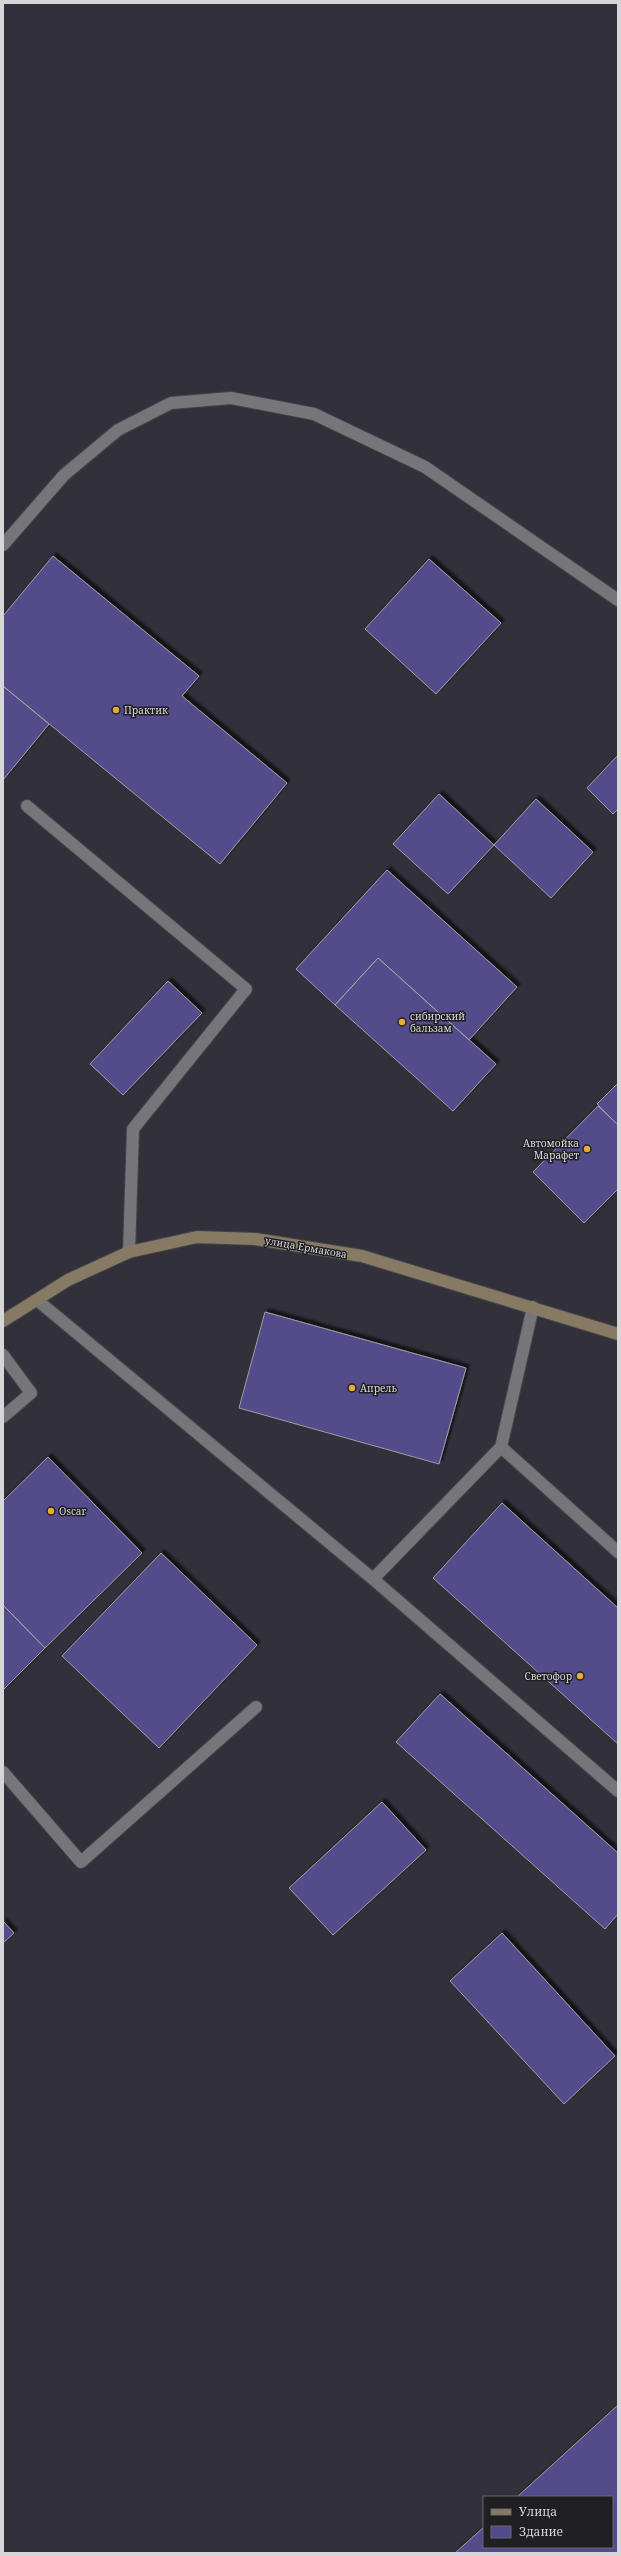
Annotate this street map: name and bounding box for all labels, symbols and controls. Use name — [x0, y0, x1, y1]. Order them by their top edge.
place label: Практик — [124, 703, 168, 717]
marker: Практик — [111, 705, 121, 715]
place label: сибирский бальзам — [410, 1009, 465, 1035]
marker: сибирский бальзам — [397, 1017, 407, 1027]
place label: Автомойка Марафет — [523, 1136, 580, 1162]
marker: Автомойка Марафет — [582, 1144, 592, 1154]
street label: улица Ермакова — [264, 1233, 348, 1261]
place label: Апрель — [360, 1381, 397, 1395]
marker: Апрель — [347, 1383, 357, 1393]
place label: Oscar — [59, 1504, 86, 1518]
marker: Oscar — [46, 1506, 56, 1516]
place label: Светофор — [525, 1669, 572, 1683]
marker: Светофор — [575, 1671, 585, 1681]
legend — [483, 2496, 613, 2548]
text: Улица — [519, 2503, 557, 2520]
text: Здание — [519, 2523, 563, 2540]

